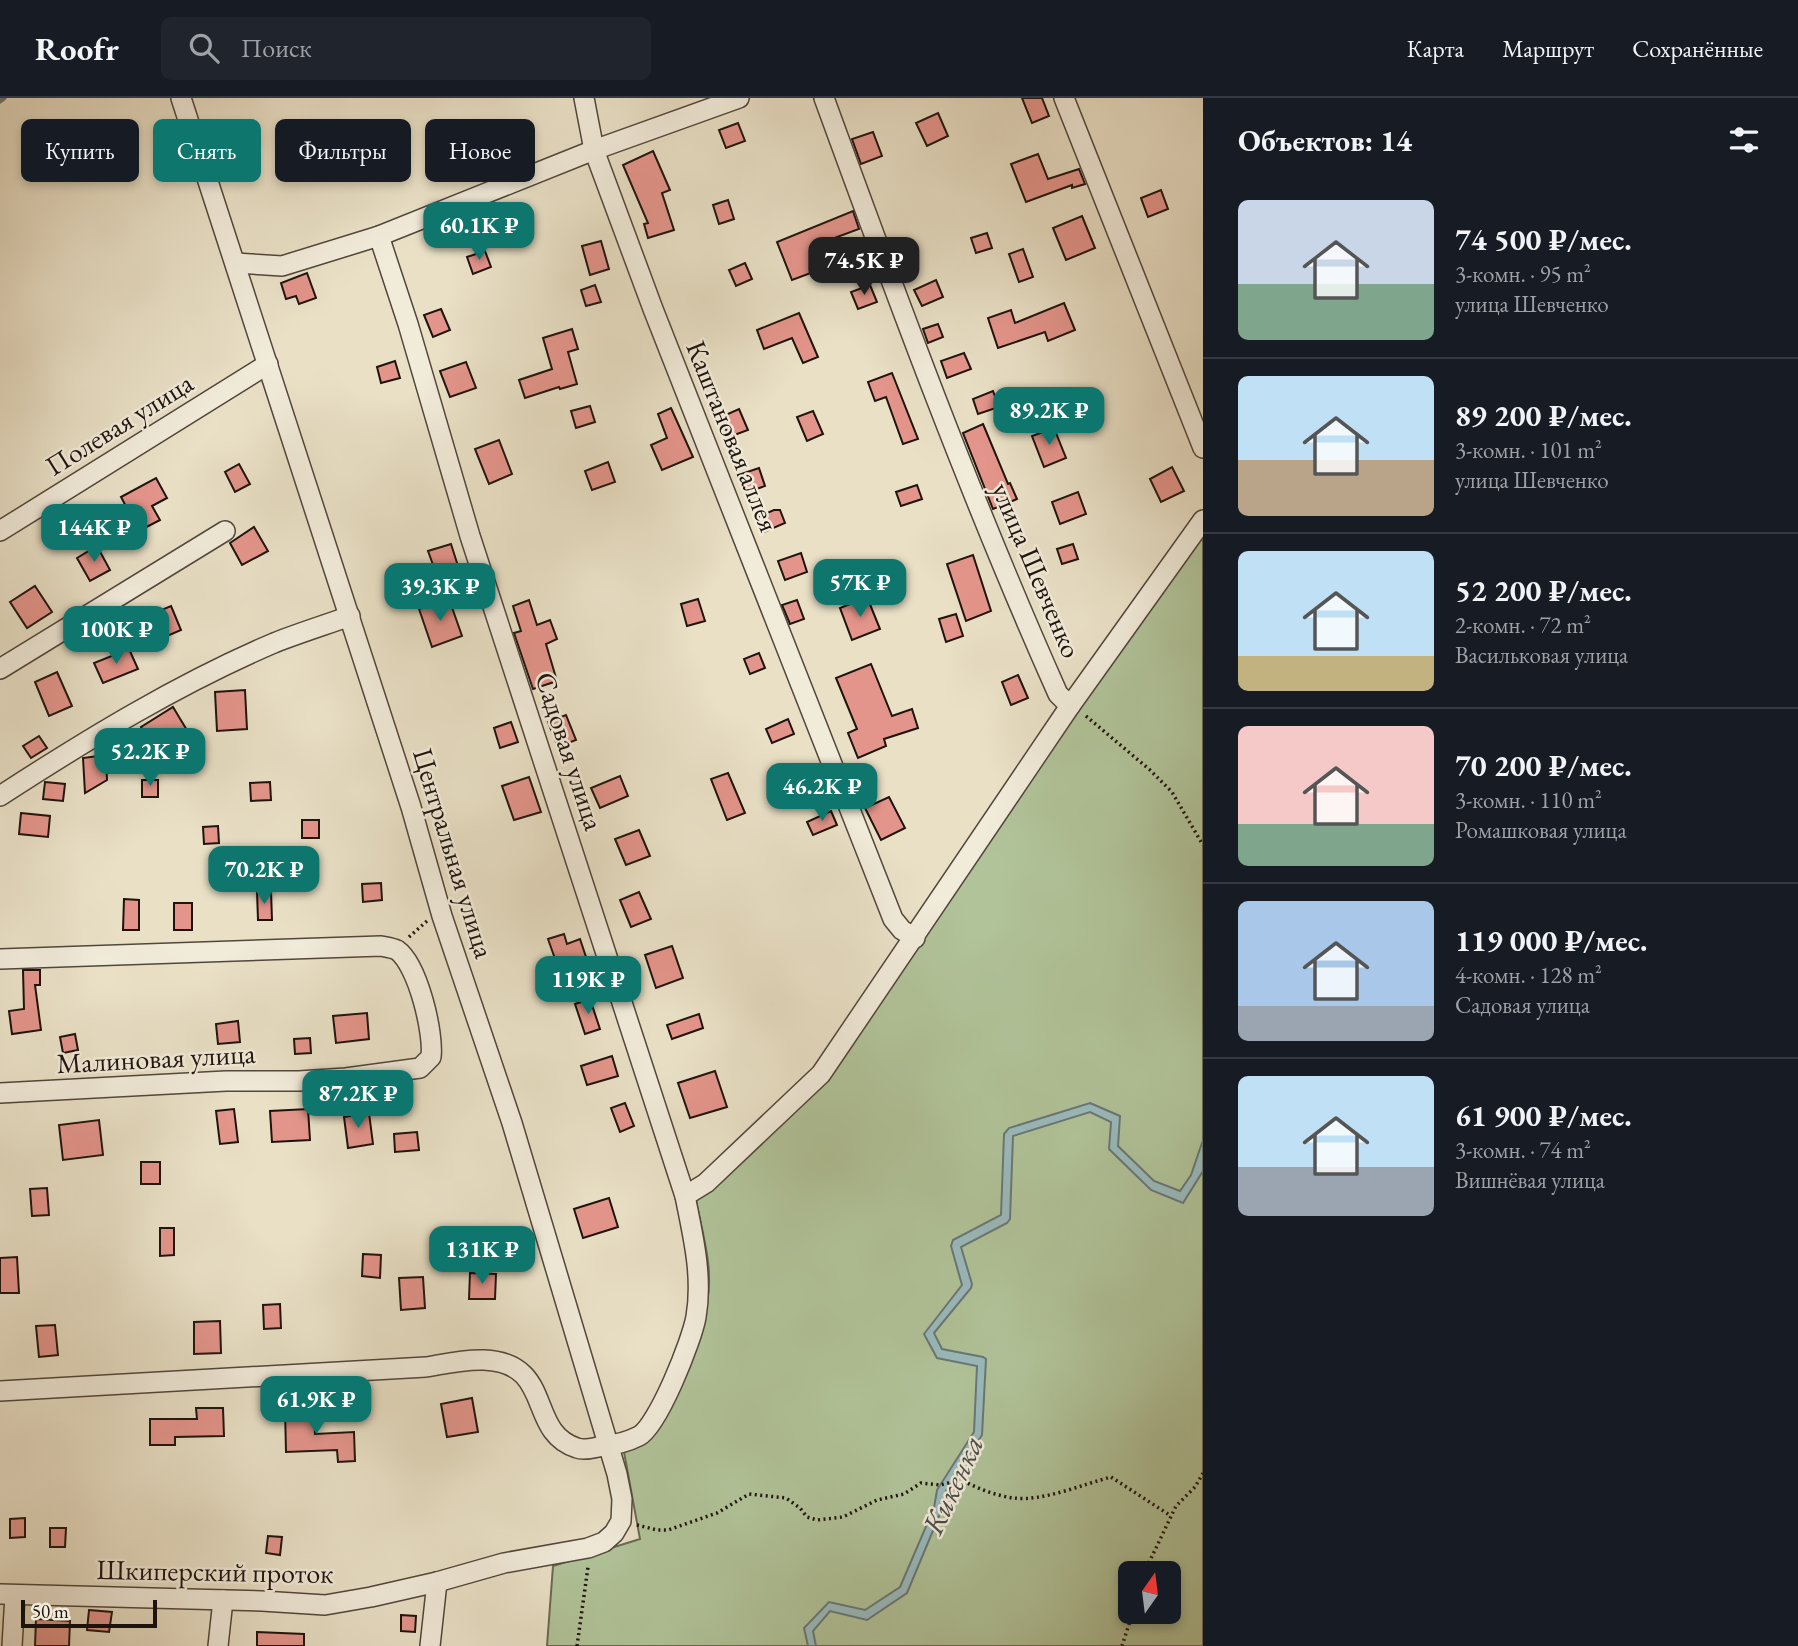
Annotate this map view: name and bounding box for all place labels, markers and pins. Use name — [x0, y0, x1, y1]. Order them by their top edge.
pin: 60.1K ₽ — [414, 202, 544, 262]
pin: 74.5K ₽ — [799, 238, 929, 297]
pin: 89.2K ₽ — [984, 388, 1114, 447]
pin: 144K ₽ — [37, 504, 151, 564]
pin: 57K ₽ — [811, 560, 909, 619]
pin: 39.3K ₽ — [375, 564, 505, 623]
pin: 100K ₽ — [59, 606, 173, 666]
pin: 52.2K ₽ — [85, 728, 215, 788]
pin: 46.2K ₽ — [757, 764, 887, 823]
pin: 70.2K ₽ — [199, 846, 329, 906]
pin: 119K ₽ — [531, 956, 645, 1016]
pin: 87.2K ₽ — [293, 1070, 423, 1130]
pin: 131K ₽ — [425, 1226, 539, 1286]
pin: 61.9K ₽ — [251, 1376, 381, 1436]

